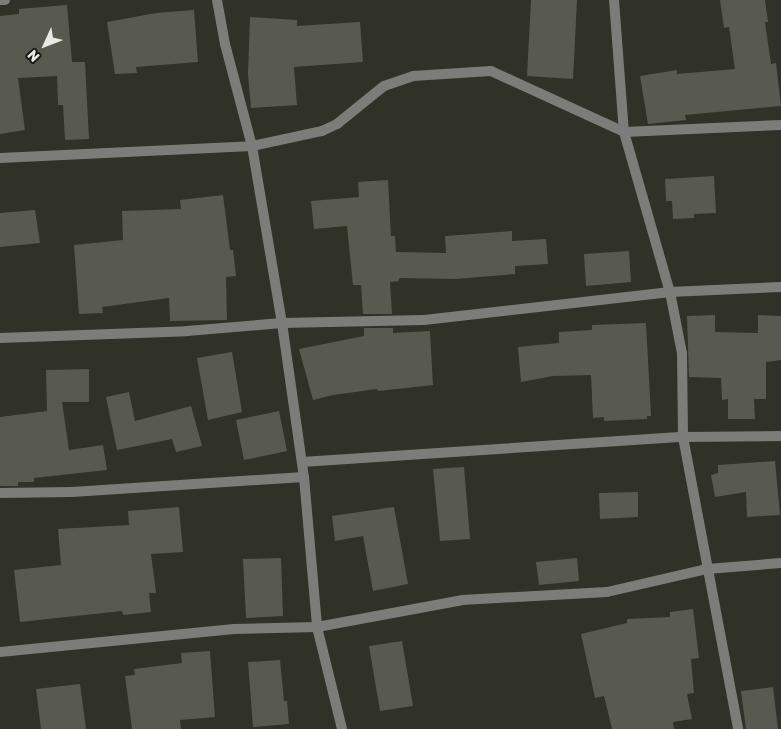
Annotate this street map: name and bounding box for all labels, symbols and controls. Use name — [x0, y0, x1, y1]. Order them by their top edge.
north arrow — [20, 20, 70, 70]
text: N — [24, 46, 43, 65]

